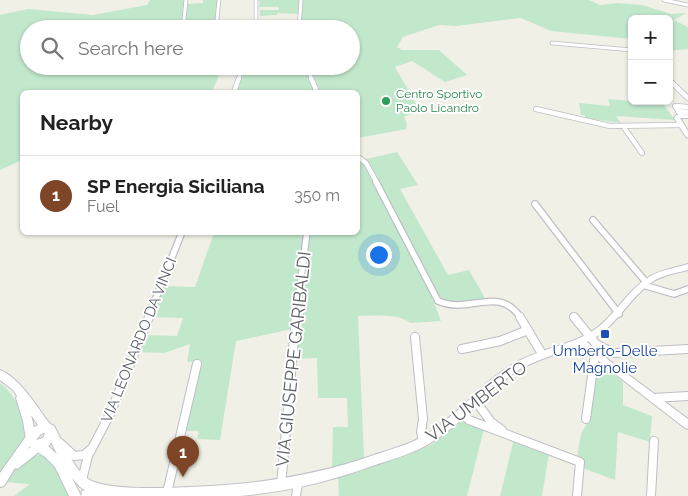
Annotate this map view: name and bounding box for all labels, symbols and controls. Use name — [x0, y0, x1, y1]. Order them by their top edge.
map controls — [628, 15, 673, 105]
button: + — [628, 15, 673, 60]
search box — [20, 20, 360, 75]
icon: search — [38, 34, 66, 62]
text: Search here — [78, 37, 184, 59]
button: − — [628, 60, 673, 105]
place label: Centro Sportivo Paolo Licandro — [396, 87, 482, 115]
marker: Centro Sportivo Paolo Licandro — [380, 95, 392, 107]
text: Nearby — [40, 110, 113, 135]
text: SP Energia Siciliana — [87, 175, 265, 197]
text: 1 — [52, 186, 60, 205]
text: 350 m — [294, 186, 340, 205]
text: Fuel — [87, 197, 119, 216]
your location — [366, 242, 392, 268]
street label: VIA GIUSEPPE GARIBALDI — [271, 250, 315, 468]
street label: VIA LEONARDO DA VINCI — [98, 255, 180, 425]
marker: Umberto-Delle Magnolie — [599, 328, 611, 340]
place label: Umberto-Delle Magnolie — [553, 342, 658, 377]
street label: VIA UMBERTO — [421, 356, 531, 446]
pin: 1 — [167, 436, 199, 477]

